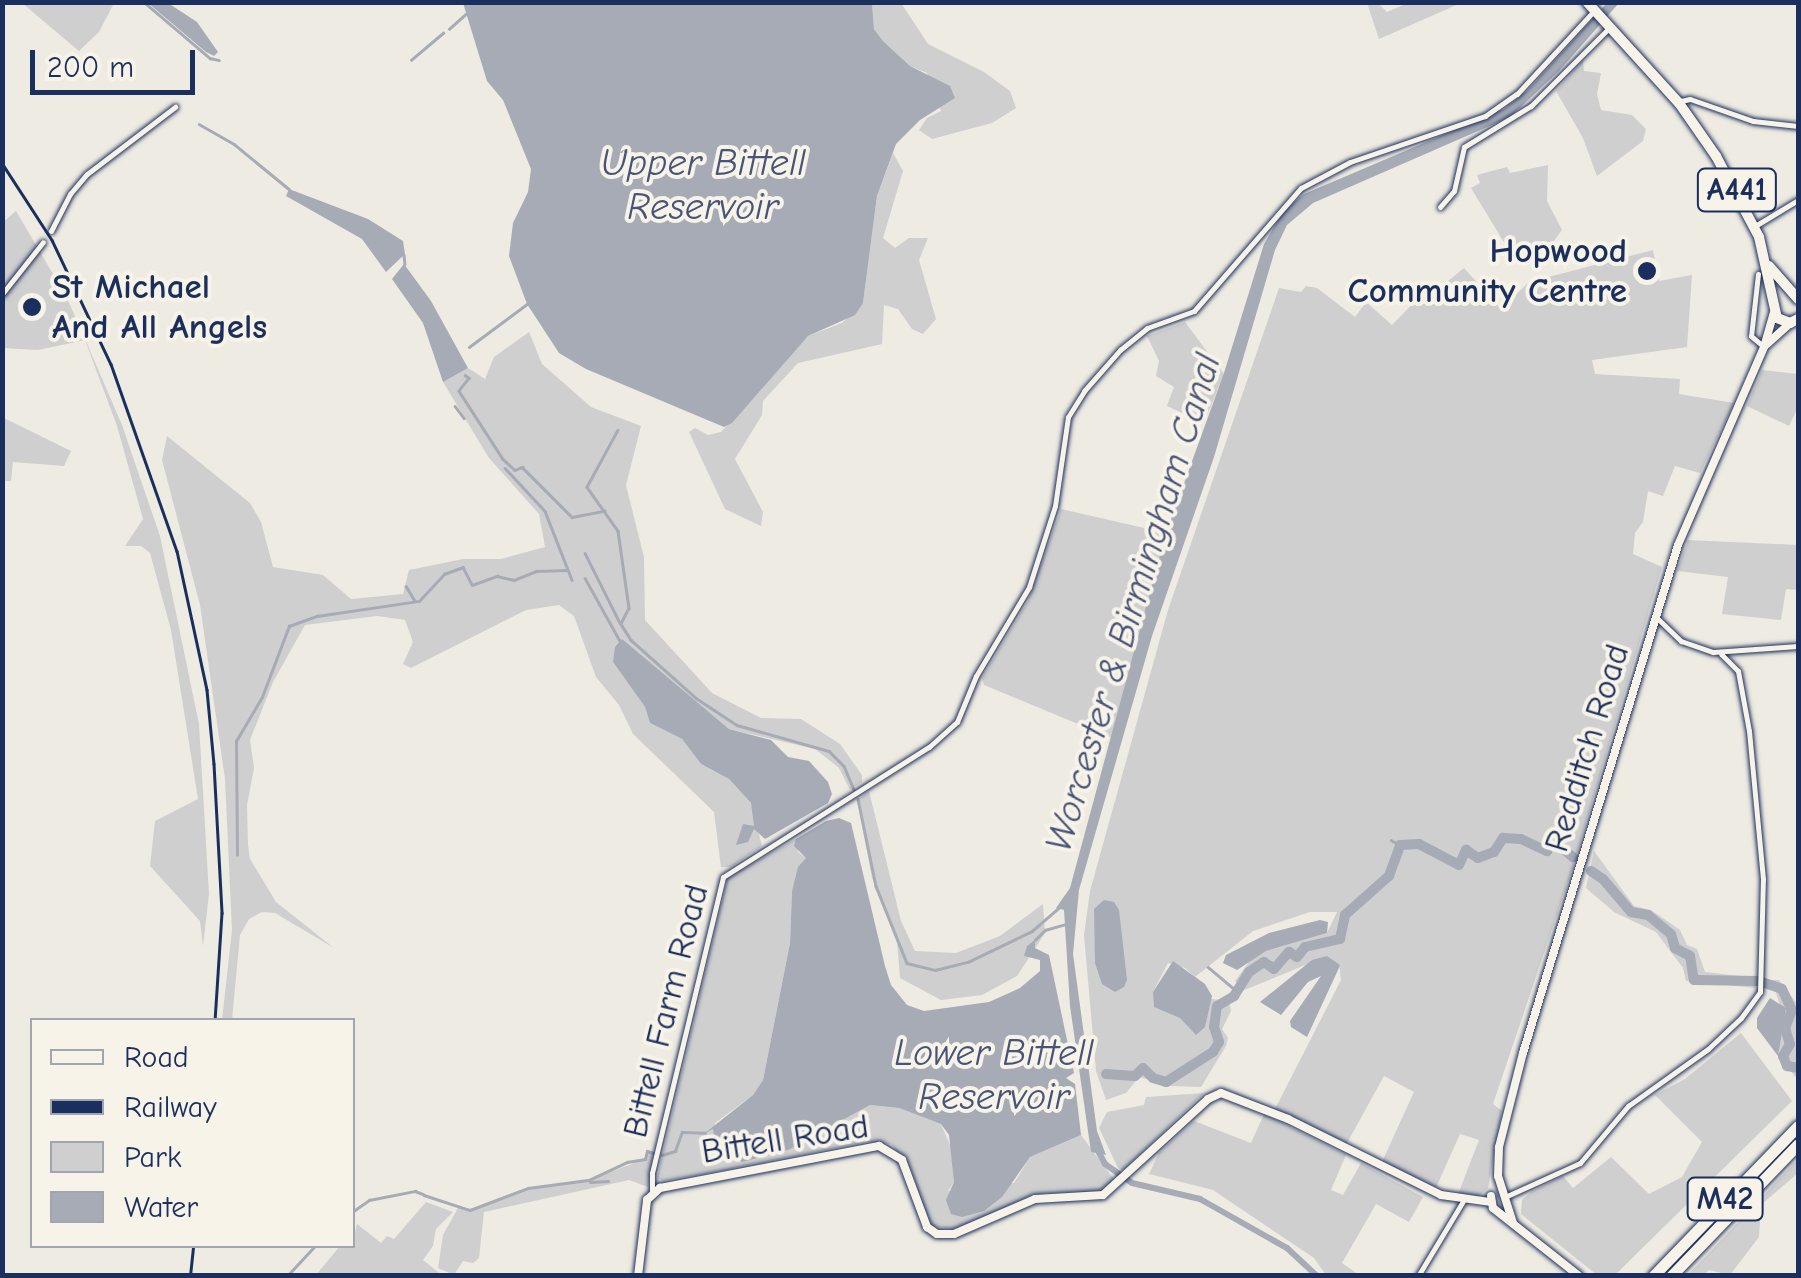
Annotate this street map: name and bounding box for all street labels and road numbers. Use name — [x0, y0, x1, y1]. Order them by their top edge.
road number: A441 — [1694, 163, 1780, 217]
street label: Redditch Road — [1536, 639, 1638, 857]
street label: Bittell Farm Road — [614, 880, 718, 1142]
street label: Bittell Road — [698, 1105, 872, 1173]
road number: M42 — [1685, 1172, 1765, 1226]

